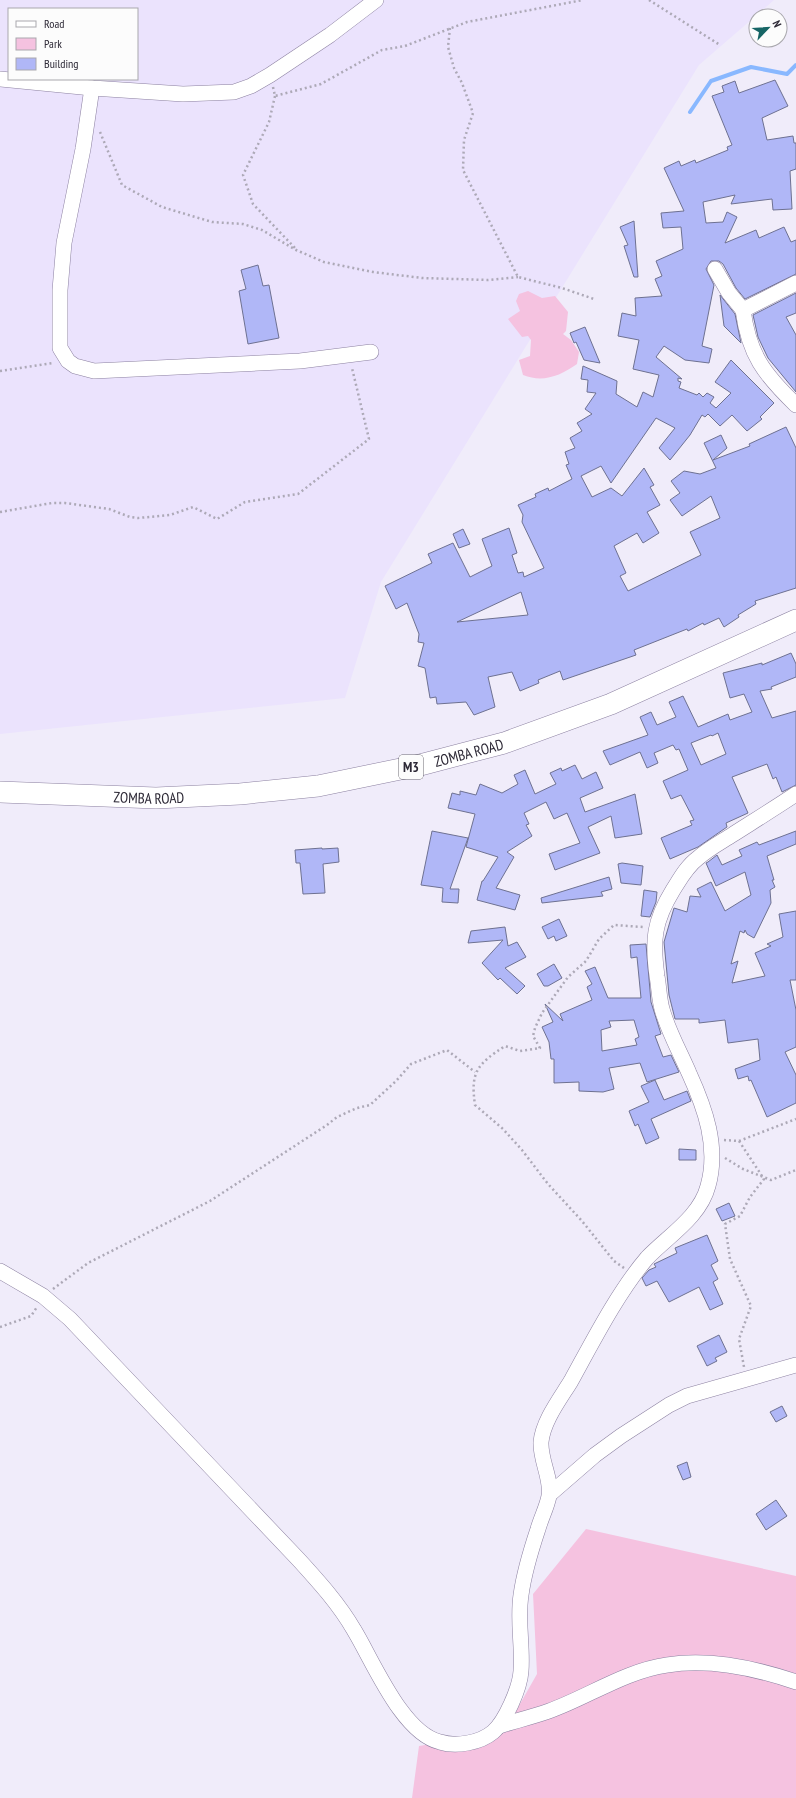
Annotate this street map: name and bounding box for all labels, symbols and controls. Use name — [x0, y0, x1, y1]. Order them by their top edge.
legend — [8, 8, 138, 80]
north arrow — [748, 8, 788, 48]
text: Road — [44, 16, 64, 31]
text: N — [769, 18, 785, 29]
text: Park — [44, 36, 62, 51]
text: Building — [44, 56, 79, 71]
street label: ZOMBA ROAD — [432, 734, 505, 770]
road number: M3 — [399, 755, 423, 779]
street label: ZOMBA ROAD — [113, 787, 185, 808]

